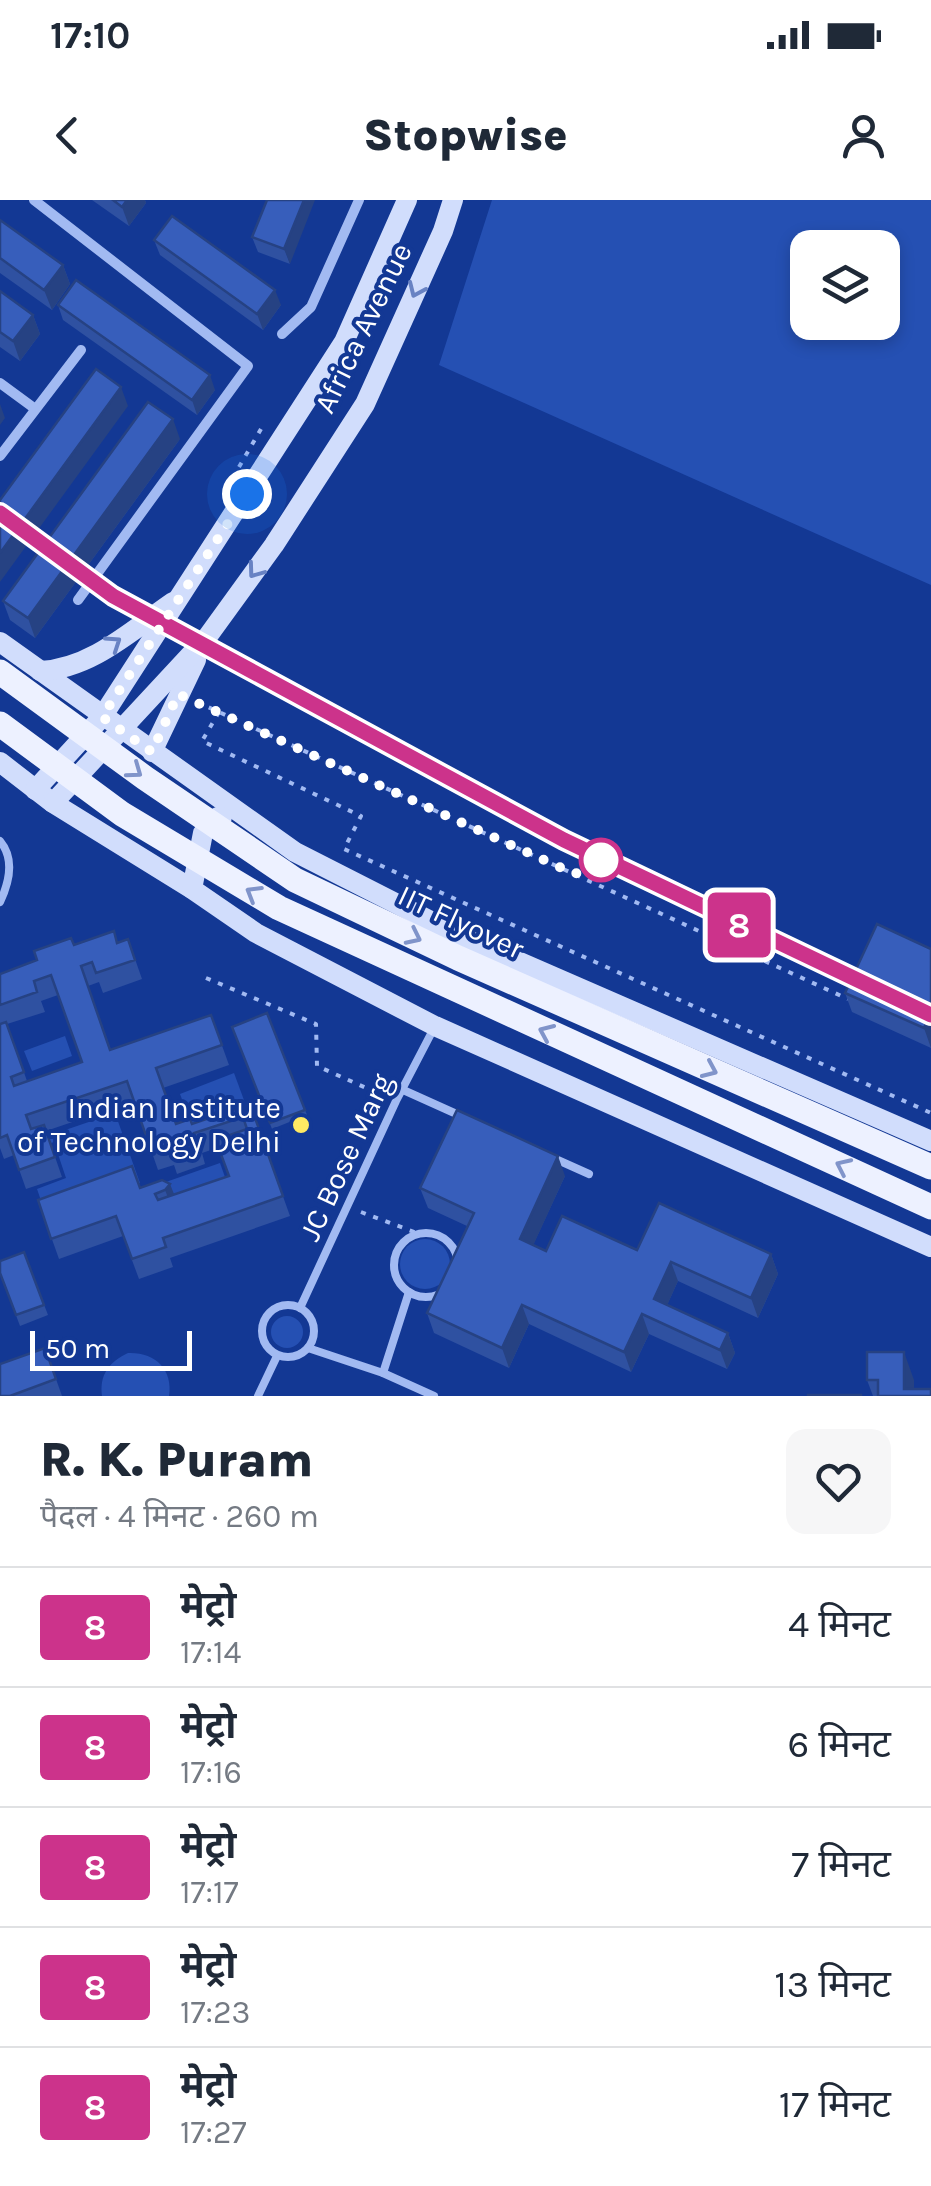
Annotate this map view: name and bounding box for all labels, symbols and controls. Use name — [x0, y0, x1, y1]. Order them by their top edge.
text: 17:10 — [50, 13, 130, 58]
icon: back — [40, 108, 95, 163]
icon: person — [836, 108, 891, 163]
text: Stopwise — [363, 109, 568, 161]
map controls — [790, 230, 900, 340]
button: layers — [790, 230, 900, 340]
street label: Africa Avenue — [306, 237, 420, 419]
one-way arrow — [408, 280, 428, 298]
your location — [222, 469, 272, 519]
one-way arrow — [249, 560, 267, 578]
one-way arrow — [103, 636, 121, 655]
one-way arrow — [124, 759, 143, 777]
unlabelled marker — [580, 839, 622, 881]
street label: IIT Flyover — [392, 877, 530, 967]
one-way arrow — [246, 886, 264, 905]
line badge: 8 — [706, 892, 772, 958]
text: 8 — [728, 905, 750, 946]
one-way arrow — [404, 924, 422, 944]
one-way arrow — [539, 1024, 557, 1044]
one-way arrow — [700, 1058, 718, 1078]
street label: JC Bose Marg — [292, 1068, 400, 1246]
place label: Indian Institute of Technology Delhi — [17, 1090, 281, 1160]
marker: Indian Institute of Technology Delhi — [290, 1114, 312, 1136]
one-way arrow — [835, 1158, 853, 1178]
scale bar — [30, 1326, 192, 1370]
text: 50 m — [45, 1332, 110, 1365]
button: heart — [786, 1429, 891, 1534]
text: R. K. Puram — [40, 1432, 313, 1488]
text: पैदल · 4 मिनट · 260 m — [40, 1498, 319, 1535]
text: मेट्रो — [180, 1583, 236, 1628]
text: 4 मिनट — [788, 1602, 891, 1647]
text: 8 — [84, 1607, 106, 1648]
text: 17:14 — [180, 1634, 241, 1671]
text: मेट्रो — [180, 1703, 236, 1748]
text: 6 मिनट — [787, 1722, 891, 1767]
text: 8 — [84, 1727, 106, 1768]
text: 17:16 — [180, 1754, 242, 1791]
text: मेट्रो — [180, 1823, 236, 1868]
text: 7 मिनट — [791, 1842, 891, 1887]
text: 8 — [84, 1847, 106, 1888]
text: 17:17 — [180, 1874, 239, 1911]
text: मेट्रो — [180, 1943, 236, 1988]
text: 13 मिनट — [774, 1962, 891, 2007]
text: 8 — [84, 1967, 106, 2008]
text: 17:23 — [180, 1994, 250, 2031]
text: मेट्रो — [180, 2063, 236, 2108]
text: 17 मिनट — [779, 2082, 891, 2127]
text: 8 — [84, 2087, 106, 2128]
text: 17:27 — [180, 2114, 247, 2151]

